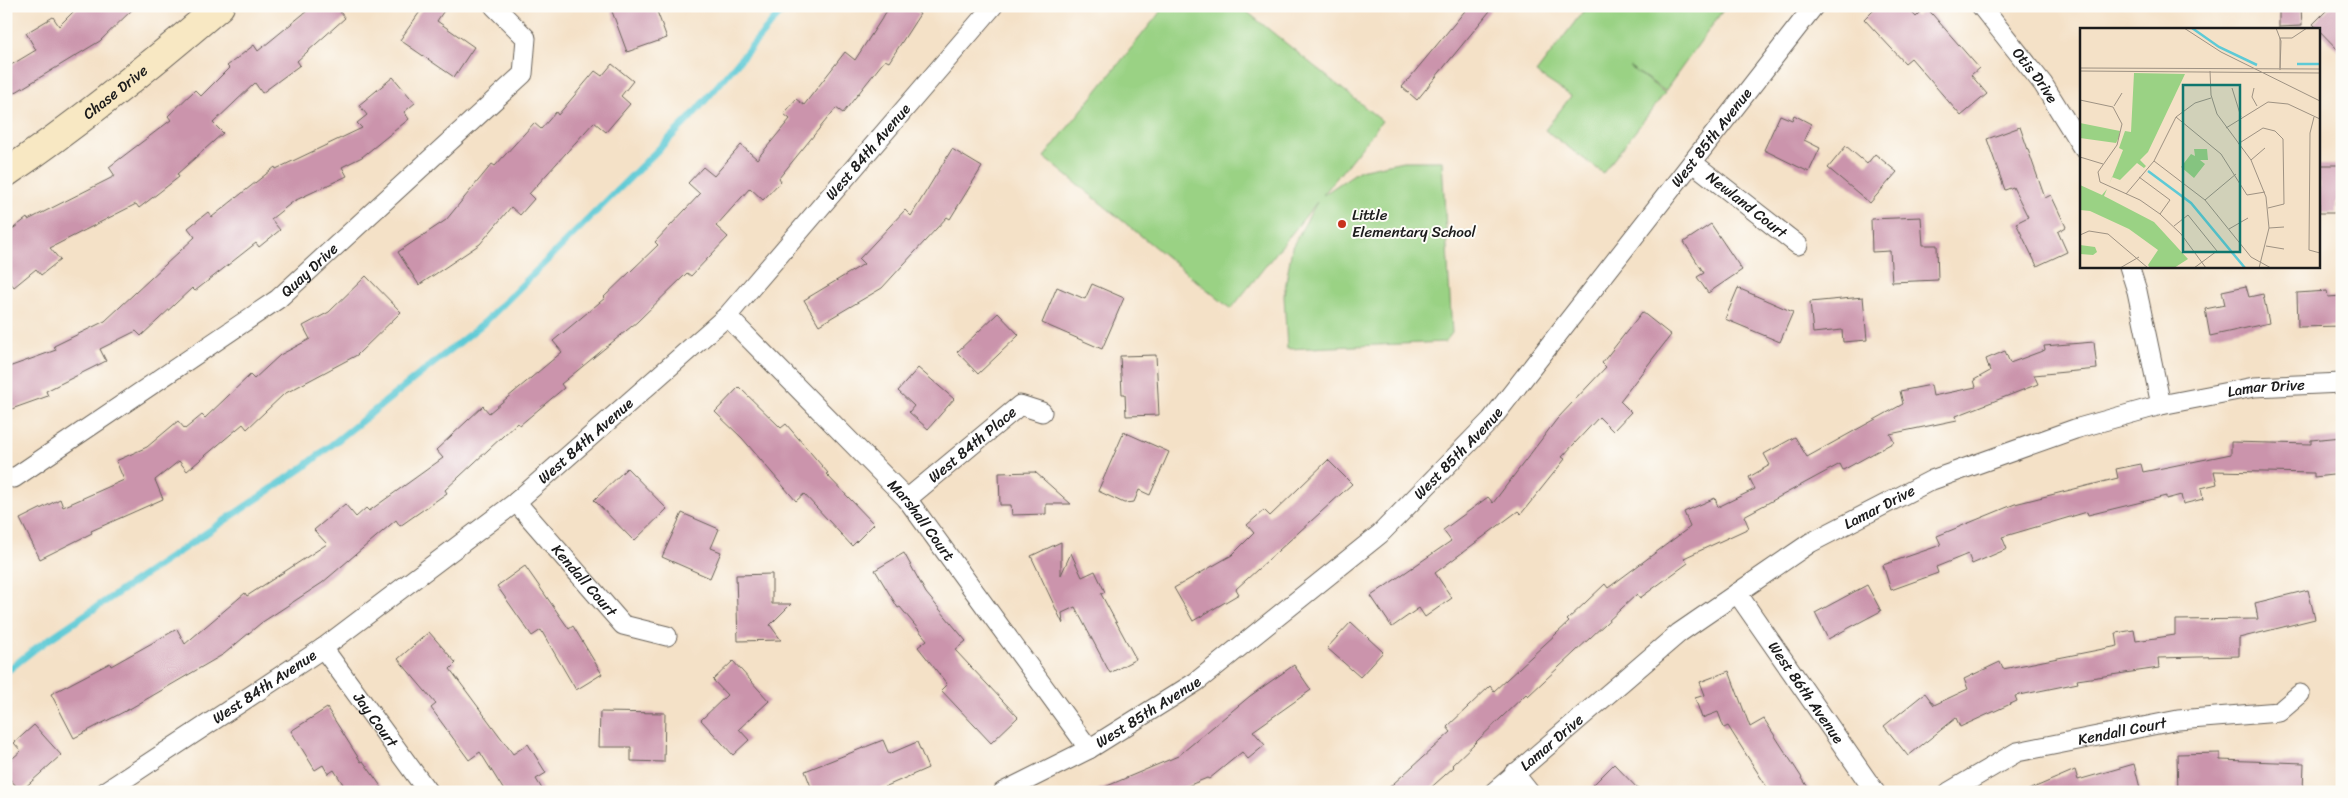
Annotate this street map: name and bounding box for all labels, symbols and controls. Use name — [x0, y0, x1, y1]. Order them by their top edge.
inset map — [2080, 28, 2320, 268]
street label: Otis Drive — [2005, 41, 2065, 108]
street label: Chase Drive — [77, 58, 154, 126]
street label: West 85th Avenue — [1664, 82, 1759, 193]
street label: West 84th Avenue — [819, 97, 917, 206]
street label: Newland Court — [1700, 165, 1794, 246]
place label: Little Elementary School — [1352, 202, 1477, 245]
marker: Little Elementary School — [1336, 218, 1348, 230]
street label: Quay Drive — [275, 236, 345, 304]
street label: Lamar Drive — [2225, 372, 2306, 405]
street label: West 84th Avenue — [532, 391, 640, 490]
street label: West 84th Place — [922, 400, 1023, 490]
street label: West 85th Avenue — [1407, 401, 1510, 506]
street label: Marshall Court — [881, 473, 962, 567]
street label: Lamar Drive — [1839, 478, 1920, 537]
street label: Kendall Court — [545, 538, 624, 624]
street label: West 86th Avenue — [1761, 636, 1851, 749]
street label: West 84th Avenue — [207, 643, 322, 731]
street label: West 85th Avenue — [1090, 669, 1207, 755]
street label: Jay Court — [346, 686, 405, 754]
street label: Lamar Drive — [1514, 707, 1590, 778]
street label: Kendall Court — [2075, 709, 2170, 753]

